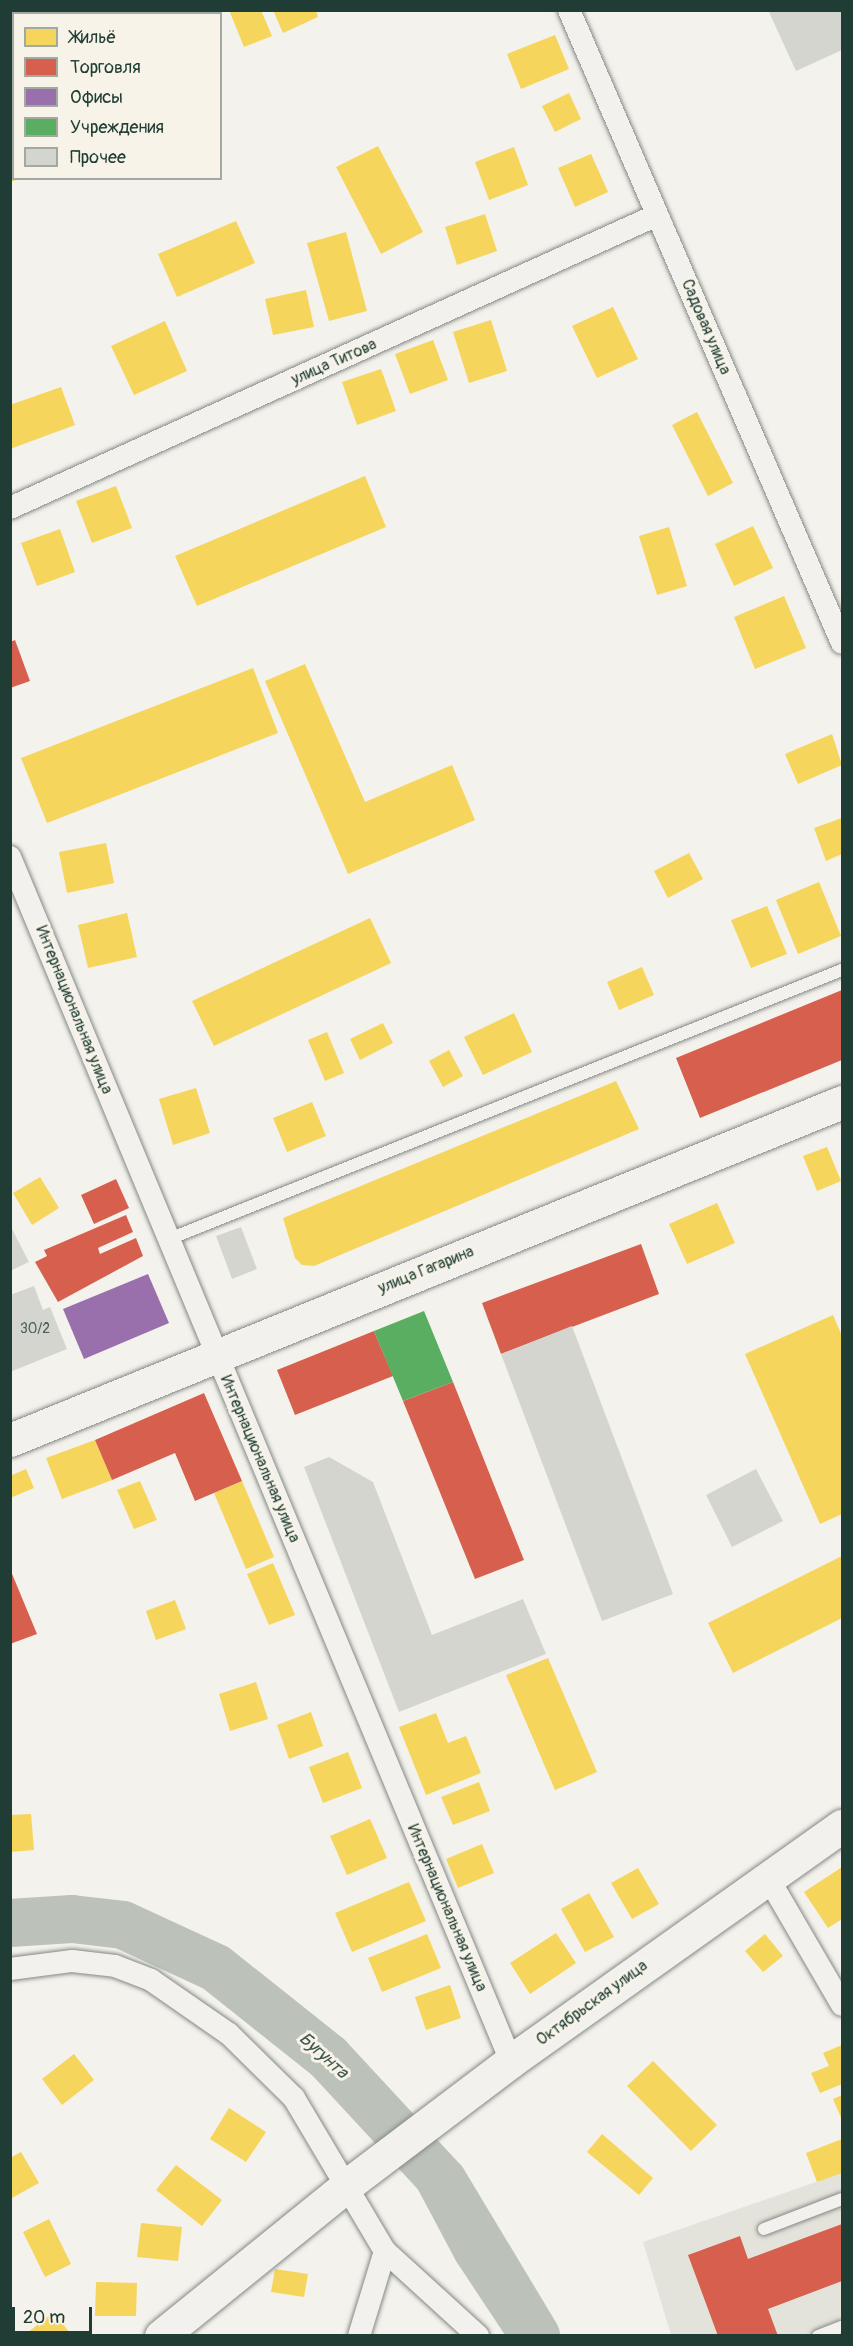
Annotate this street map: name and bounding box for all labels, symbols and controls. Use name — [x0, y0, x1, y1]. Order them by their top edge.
legend — [12, 12, 222, 180]
text: Жильё — [70, 26, 116, 49]
text: Торговля — [70, 56, 141, 79]
text: Офисы — [70, 86, 123, 109]
text: Учреждения — [70, 116, 164, 139]
text: Прочее — [70, 146, 126, 169]
street label: Садовая улица — [677, 276, 735, 378]
street label: улица Титова — [288, 335, 380, 389]
street label: Интернациональная улица — [31, 923, 117, 1097]
street label: улица Гагарина — [375, 1242, 477, 1298]
house number: 30/2 — [20, 1321, 50, 1337]
street label: Интернациональная улица — [216, 1373, 304, 1545]
street label: Интернациональная улица — [403, 1822, 491, 1994]
street label: Октябрьская улица — [533, 1956, 651, 2050]
water label: Бугунта — [294, 2028, 352, 2084]
scale bar — [15, 2295, 94, 2333]
text: 20 m — [23, 2306, 65, 2329]

